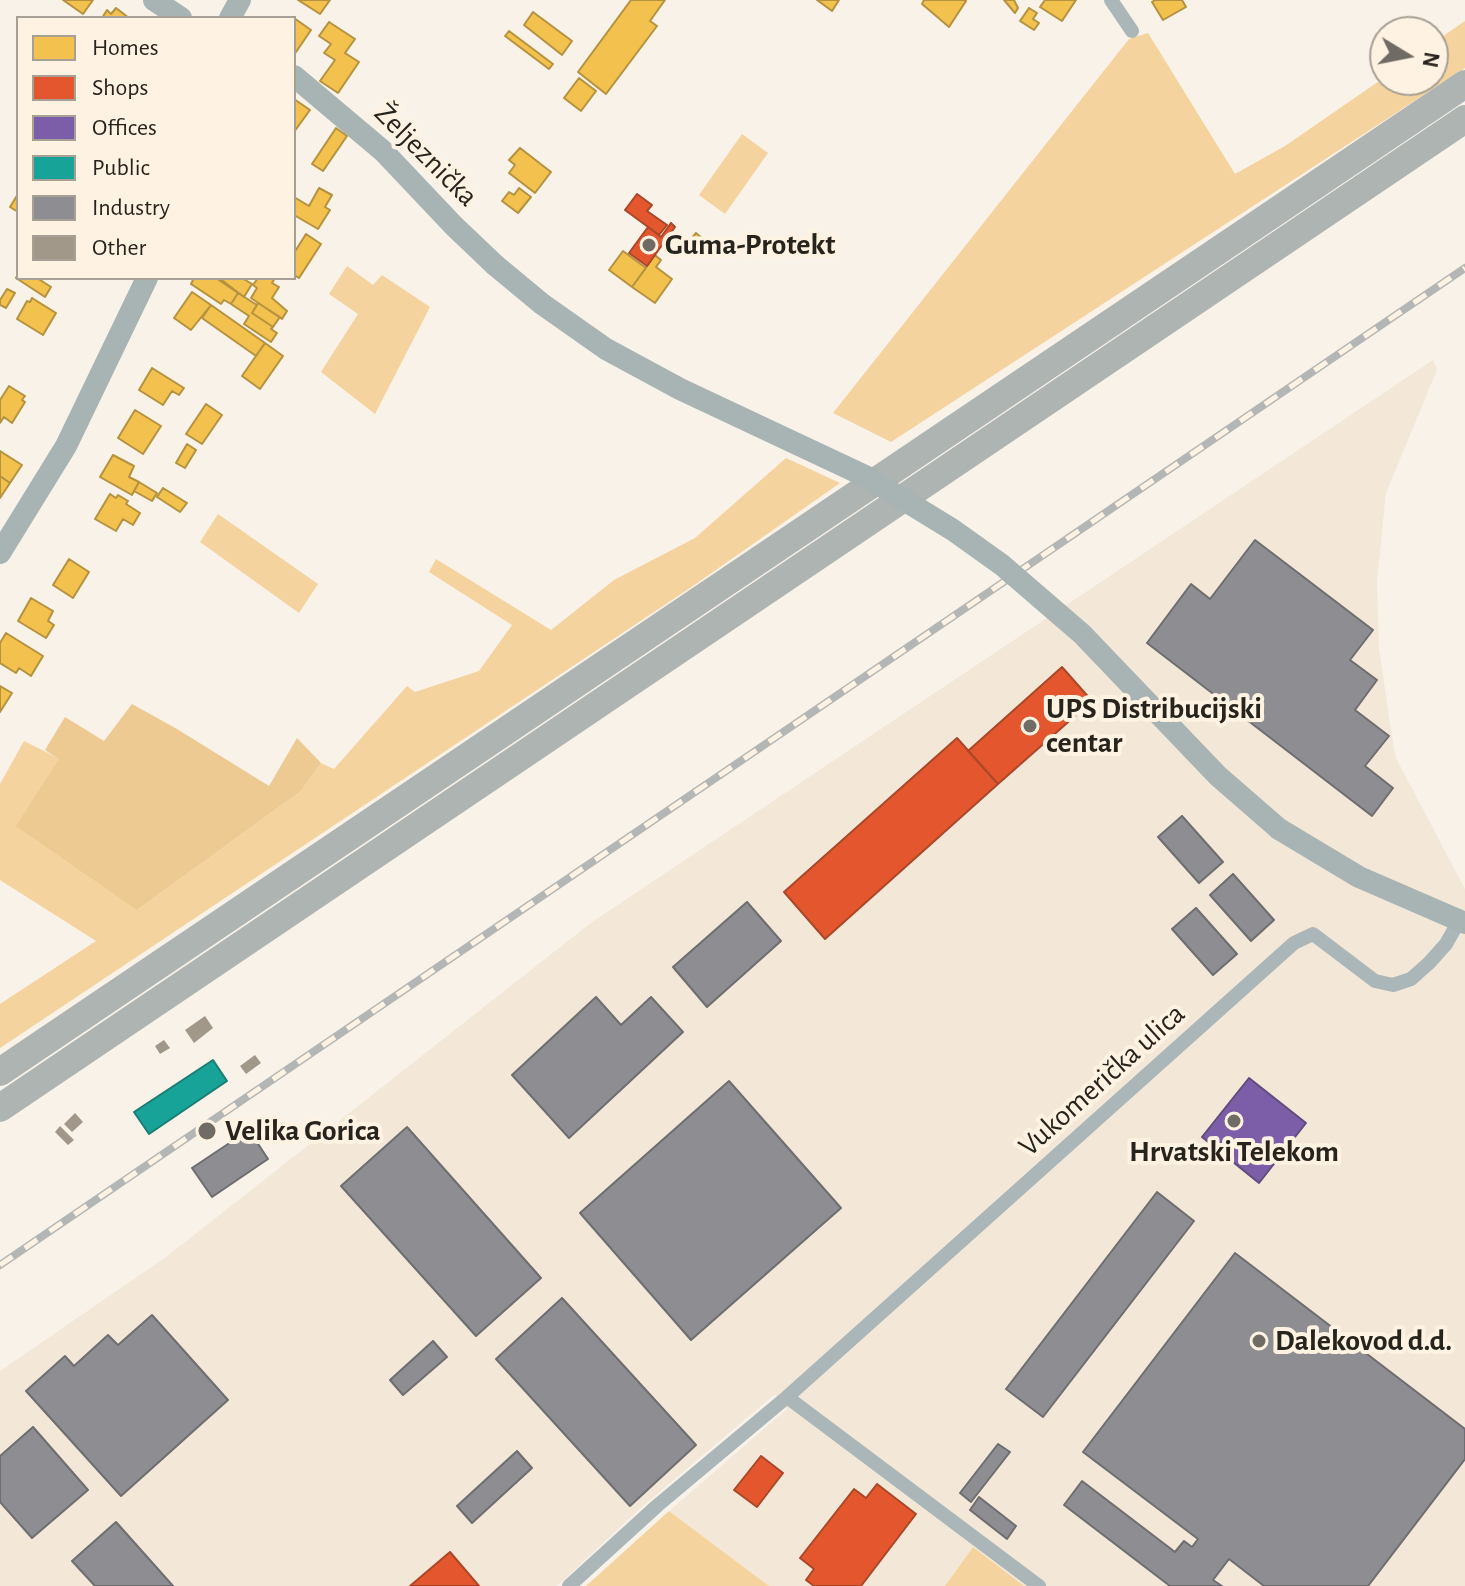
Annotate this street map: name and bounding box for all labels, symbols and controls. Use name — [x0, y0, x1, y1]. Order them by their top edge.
legend — [16, 16, 296, 280]
north arrow — [1369, 16, 1449, 96]
text: Homes — [92, 36, 159, 60]
text: N — [1419, 50, 1443, 69]
text: Shops — [92, 76, 148, 100]
street label: Željeznička — [367, 96, 485, 214]
text: Offices — [92, 116, 157, 140]
text: Public — [92, 156, 150, 180]
text: Industry — [92, 196, 170, 220]
place label: Guma-Protekt — [665, 227, 835, 263]
text: Other — [92, 236, 146, 260]
marker: Guma-Protekt — [640, 236, 658, 254]
place label: UPS Distribucijski centar — [1046, 691, 1262, 762]
marker: UPS Distribucijski centar — [1021, 717, 1039, 735]
street label: Vukomerička ulica — [1011, 996, 1193, 1164]
marker: Hrvatski Telekom — [1225, 1112, 1243, 1130]
place label: Velika Gorica — [225, 1113, 380, 1149]
marker: Velika Gorica — [196, 1120, 218, 1142]
place label: Hrvatski Telekom — [1129, 1134, 1339, 1170]
place label: Dalekovod d.d. — [1275, 1323, 1452, 1359]
marker: Dalekovod d.d. — [1250, 1332, 1268, 1350]

